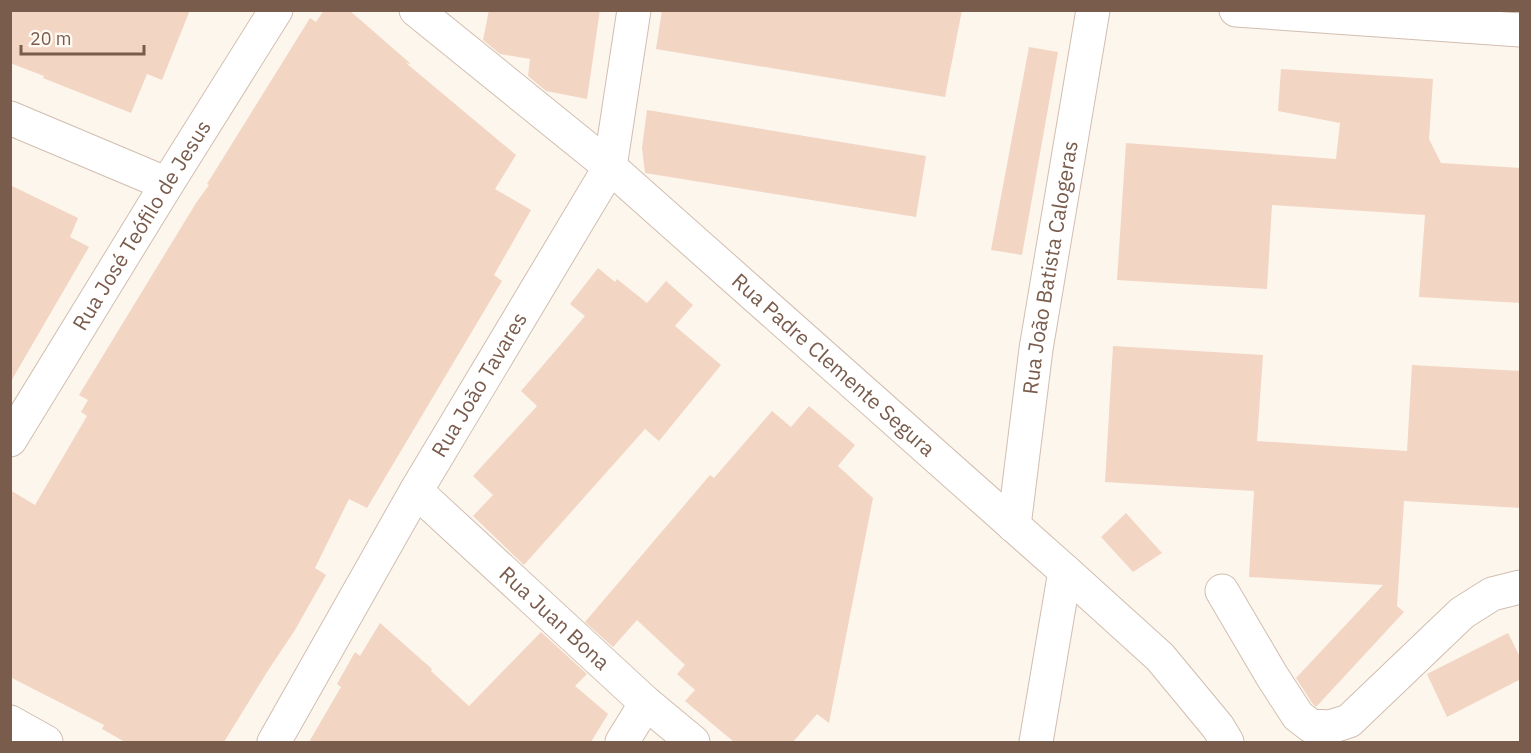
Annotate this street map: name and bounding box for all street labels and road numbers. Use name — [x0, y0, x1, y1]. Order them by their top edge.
street label: Rua José Teófilo de Jesus — [66, 114, 217, 335]
street label: Rua João Batista Calogeras — [1015, 139, 1084, 396]
street label: Rua Padre Clemente Segura — [726, 267, 941, 462]
street label: Rua João Tavares — [424, 307, 533, 462]
street label: Rua Juan Bona — [494, 560, 616, 676]

